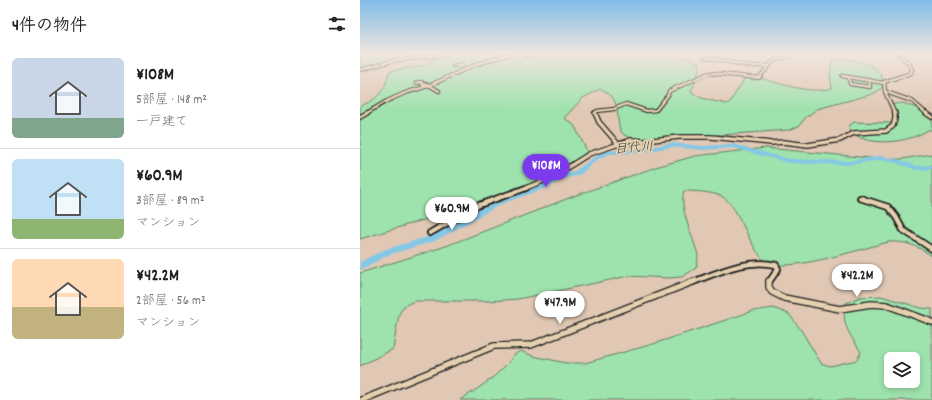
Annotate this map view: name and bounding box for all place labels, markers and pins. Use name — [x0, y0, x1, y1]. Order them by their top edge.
pin: ¥108M — [518, 154, 574, 188]
pin: ¥60.9M — [419, 197, 485, 231]
pin: ¥42.2M — [824, 264, 890, 298]
pin: ¥47.9M — [527, 291, 593, 325]

